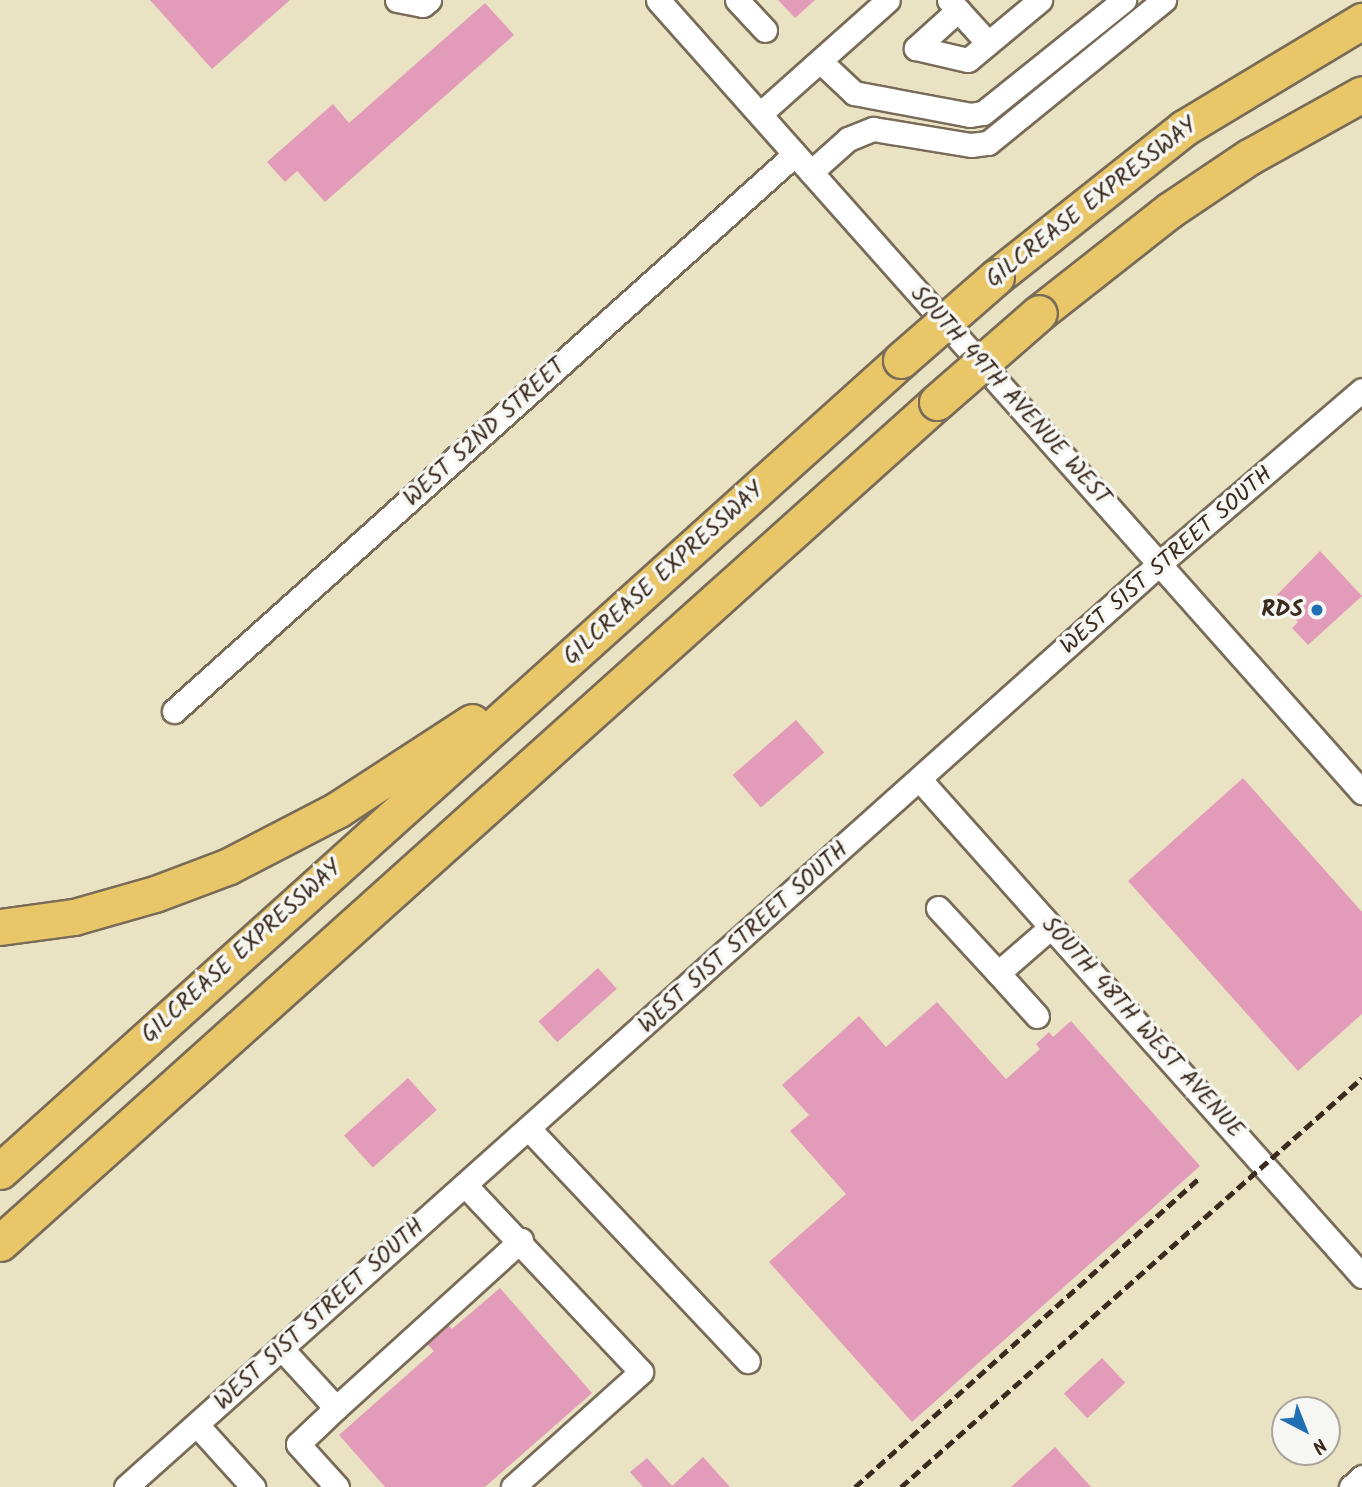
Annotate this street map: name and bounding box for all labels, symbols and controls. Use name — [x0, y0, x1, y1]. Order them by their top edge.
street label: GILCREASE EXPRESSWAY — [981, 112, 1203, 294]
street label: SOUTH 49TH AVENUE WEST — [904, 281, 1116, 511]
street label: WEST 52ND STREET — [399, 353, 571, 513]
street label: WEST 51ST STREET SOUTH — [1055, 461, 1279, 661]
street label: GILCREASE EXPRESSWAY — [558, 477, 770, 671]
place label: RDS — [1261, 596, 1303, 624]
marker: RDS — [1309, 602, 1325, 618]
street label: WEST 51ST STREET SOUTH — [633, 837, 855, 1039]
street label: GILCREASE EXPRESSWAY — [136, 855, 348, 1049]
street label: SOUTH 48TH WEST AVENUE — [1035, 912, 1249, 1144]
street label: WEST 51ST STREET SOUTH — [209, 1214, 431, 1416]
north arrow — [1271, 1396, 1341, 1466]
text: N — [1304, 1430, 1333, 1460]

